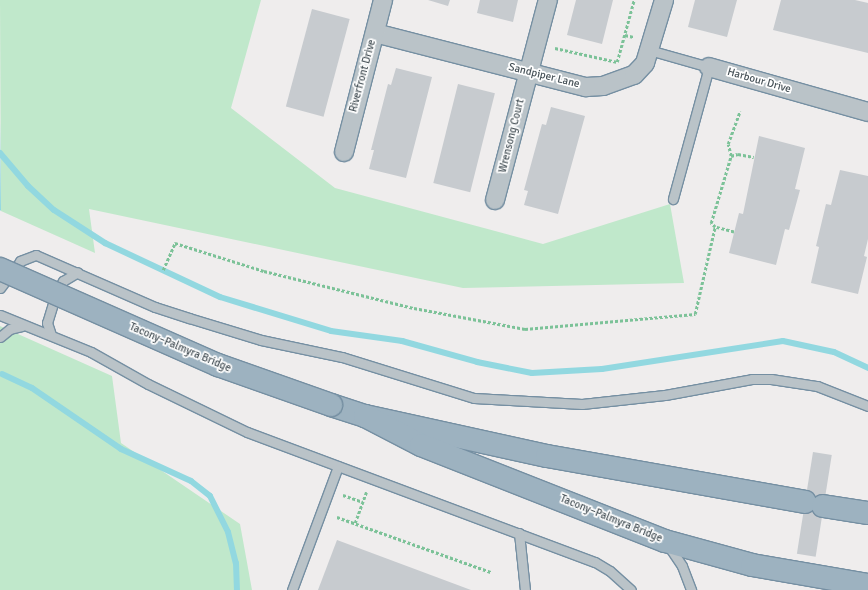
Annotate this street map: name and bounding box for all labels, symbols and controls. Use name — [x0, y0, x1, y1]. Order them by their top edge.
street label: Riverfront Drive — [347, 38, 379, 114]
street label: Sandpiper Lane — [507, 61, 581, 91]
street label: Harbour Drive — [726, 66, 792, 96]
street label: Wrensong Court — [496, 98, 528, 174]
street label: Tacony–Palmyra Bridge — [127, 321, 233, 375]
street label: Tacony–Palmyra Bridge — [558, 492, 664, 546]

